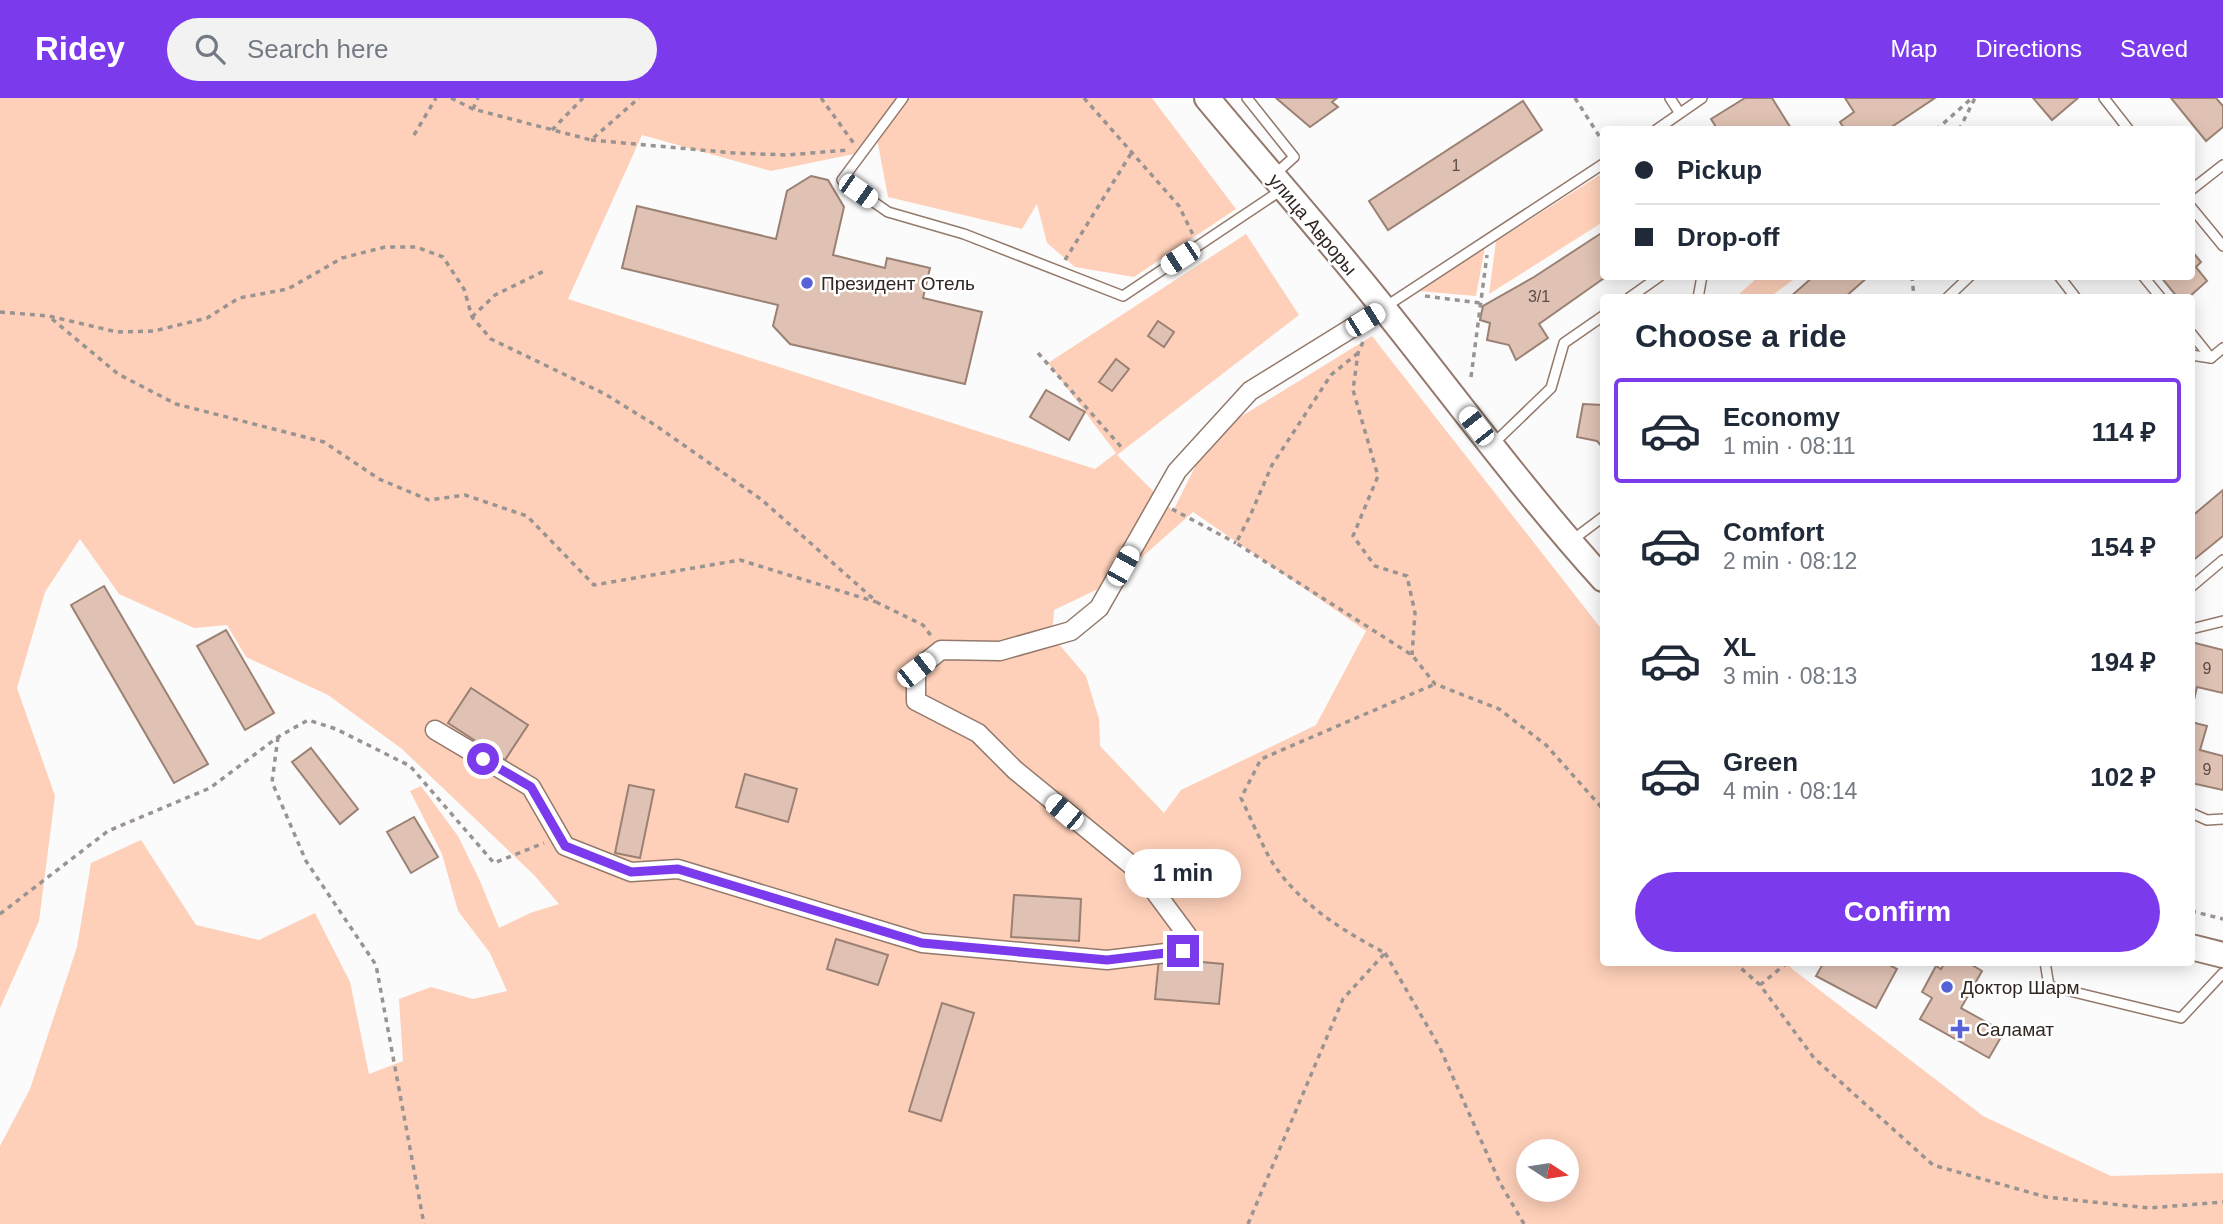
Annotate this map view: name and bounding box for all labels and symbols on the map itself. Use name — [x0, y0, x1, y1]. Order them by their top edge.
house number: 1 — [1452, 157, 1461, 174]
street label: улица Авроры — [1264, 169, 1361, 279]
car — [835, 170, 882, 212]
car — [1157, 238, 1204, 278]
place label: Президент Отель — [821, 273, 975, 294]
marker: Президент Отель — [799, 275, 815, 291]
house number: 3/1 — [1528, 288, 1550, 305]
car — [1342, 300, 1389, 340]
car — [1455, 403, 1498, 449]
car — [1104, 543, 1143, 589]
car — [893, 649, 940, 691]
house number: 9 — [2203, 660, 2212, 677]
route start — [467, 743, 499, 775]
house number: 9 — [2203, 761, 2212, 778]
car — [1042, 790, 1087, 834]
callout: 1 min — [1125, 850, 1241, 898]
route end — [1167, 935, 1199, 967]
place label: Доктор Шарм — [1961, 977, 2080, 998]
marker: Доктор Шарм — [1939, 979, 1955, 995]
marker: Саламат — [1950, 1019, 1970, 1039]
place label: Саламат — [1976, 1019, 2054, 1040]
north arrow — [1516, 1139, 1578, 1202]

